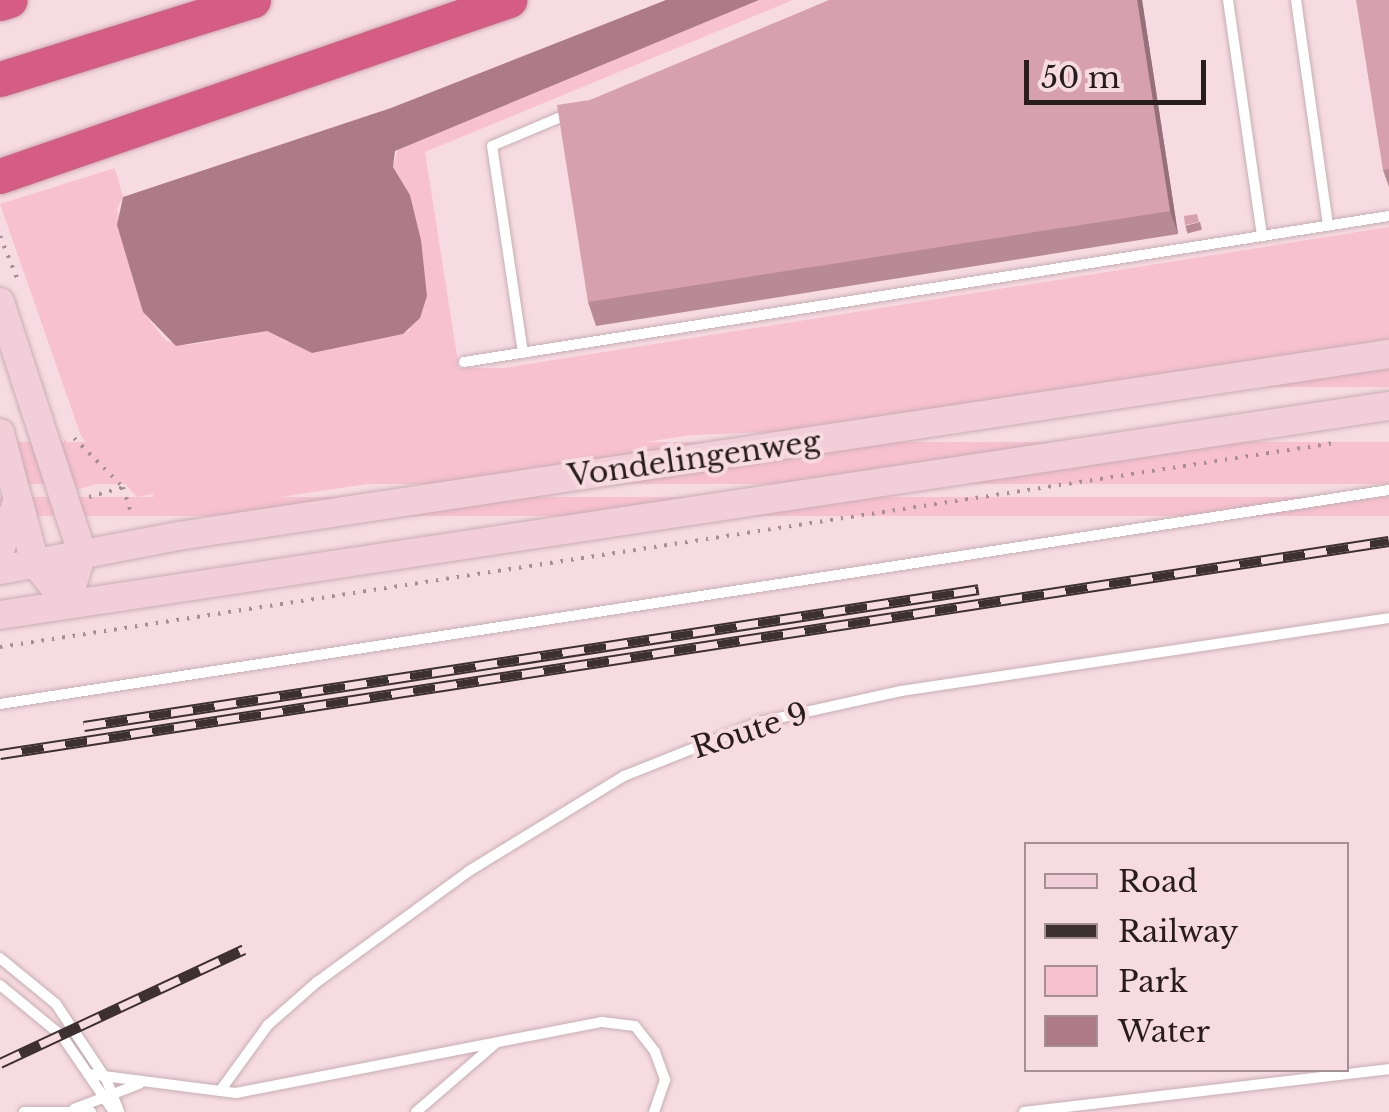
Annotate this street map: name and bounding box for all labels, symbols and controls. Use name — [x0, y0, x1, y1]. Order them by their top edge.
scale bar — [1029, 40, 1212, 102]
text: 50 m — [1041, 59, 1120, 96]
street label: Vondelingenweg — [565, 423, 823, 495]
street label: Route 9 — [688, 695, 812, 767]
legend — [1024, 842, 1349, 1072]
text: Road — [1118, 863, 1198, 900]
text: Railway — [1118, 913, 1238, 950]
text: Park — [1118, 963, 1188, 1000]
text: Water — [1118, 1013, 1210, 1050]

